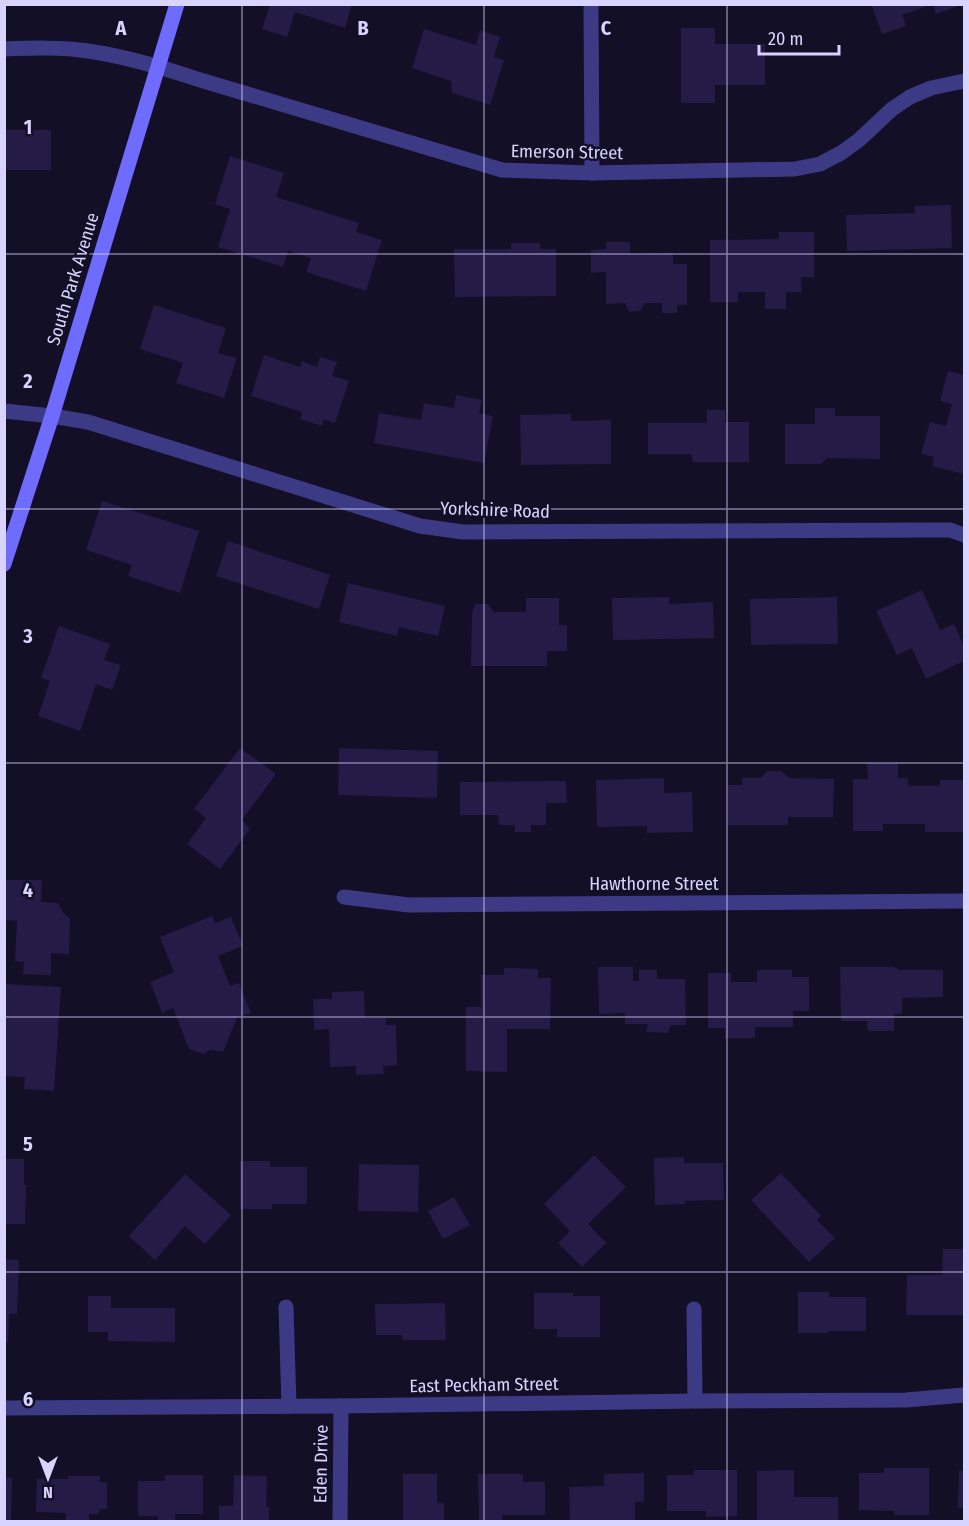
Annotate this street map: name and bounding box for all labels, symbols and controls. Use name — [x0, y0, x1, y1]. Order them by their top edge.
text: A — [115, 16, 128, 40]
text: B — [357, 16, 369, 40]
text: C — [601, 16, 612, 40]
scale bar — [759, 18, 838, 56]
text: 20 m — [768, 28, 803, 50]
text: 1 — [24, 115, 32, 139]
street label: Emerson Street — [511, 140, 623, 164]
street label: South Park Avenue — [42, 210, 104, 348]
text: 2 — [22, 369, 33, 393]
street label: Yorkshire Road — [440, 497, 550, 523]
text: 3 — [22, 624, 33, 648]
street label: Hawthorne Street — [589, 873, 719, 895]
text: 4 — [23, 878, 33, 902]
text: 5 — [23, 1132, 33, 1156]
street label: East Peckham Street — [409, 1373, 559, 1397]
text: 6 — [23, 1387, 33, 1411]
street label: Eden Drive — [309, 1424, 333, 1503]
north arrow — [18, 1448, 78, 1508]
text: N — [43, 1483, 53, 1502]

